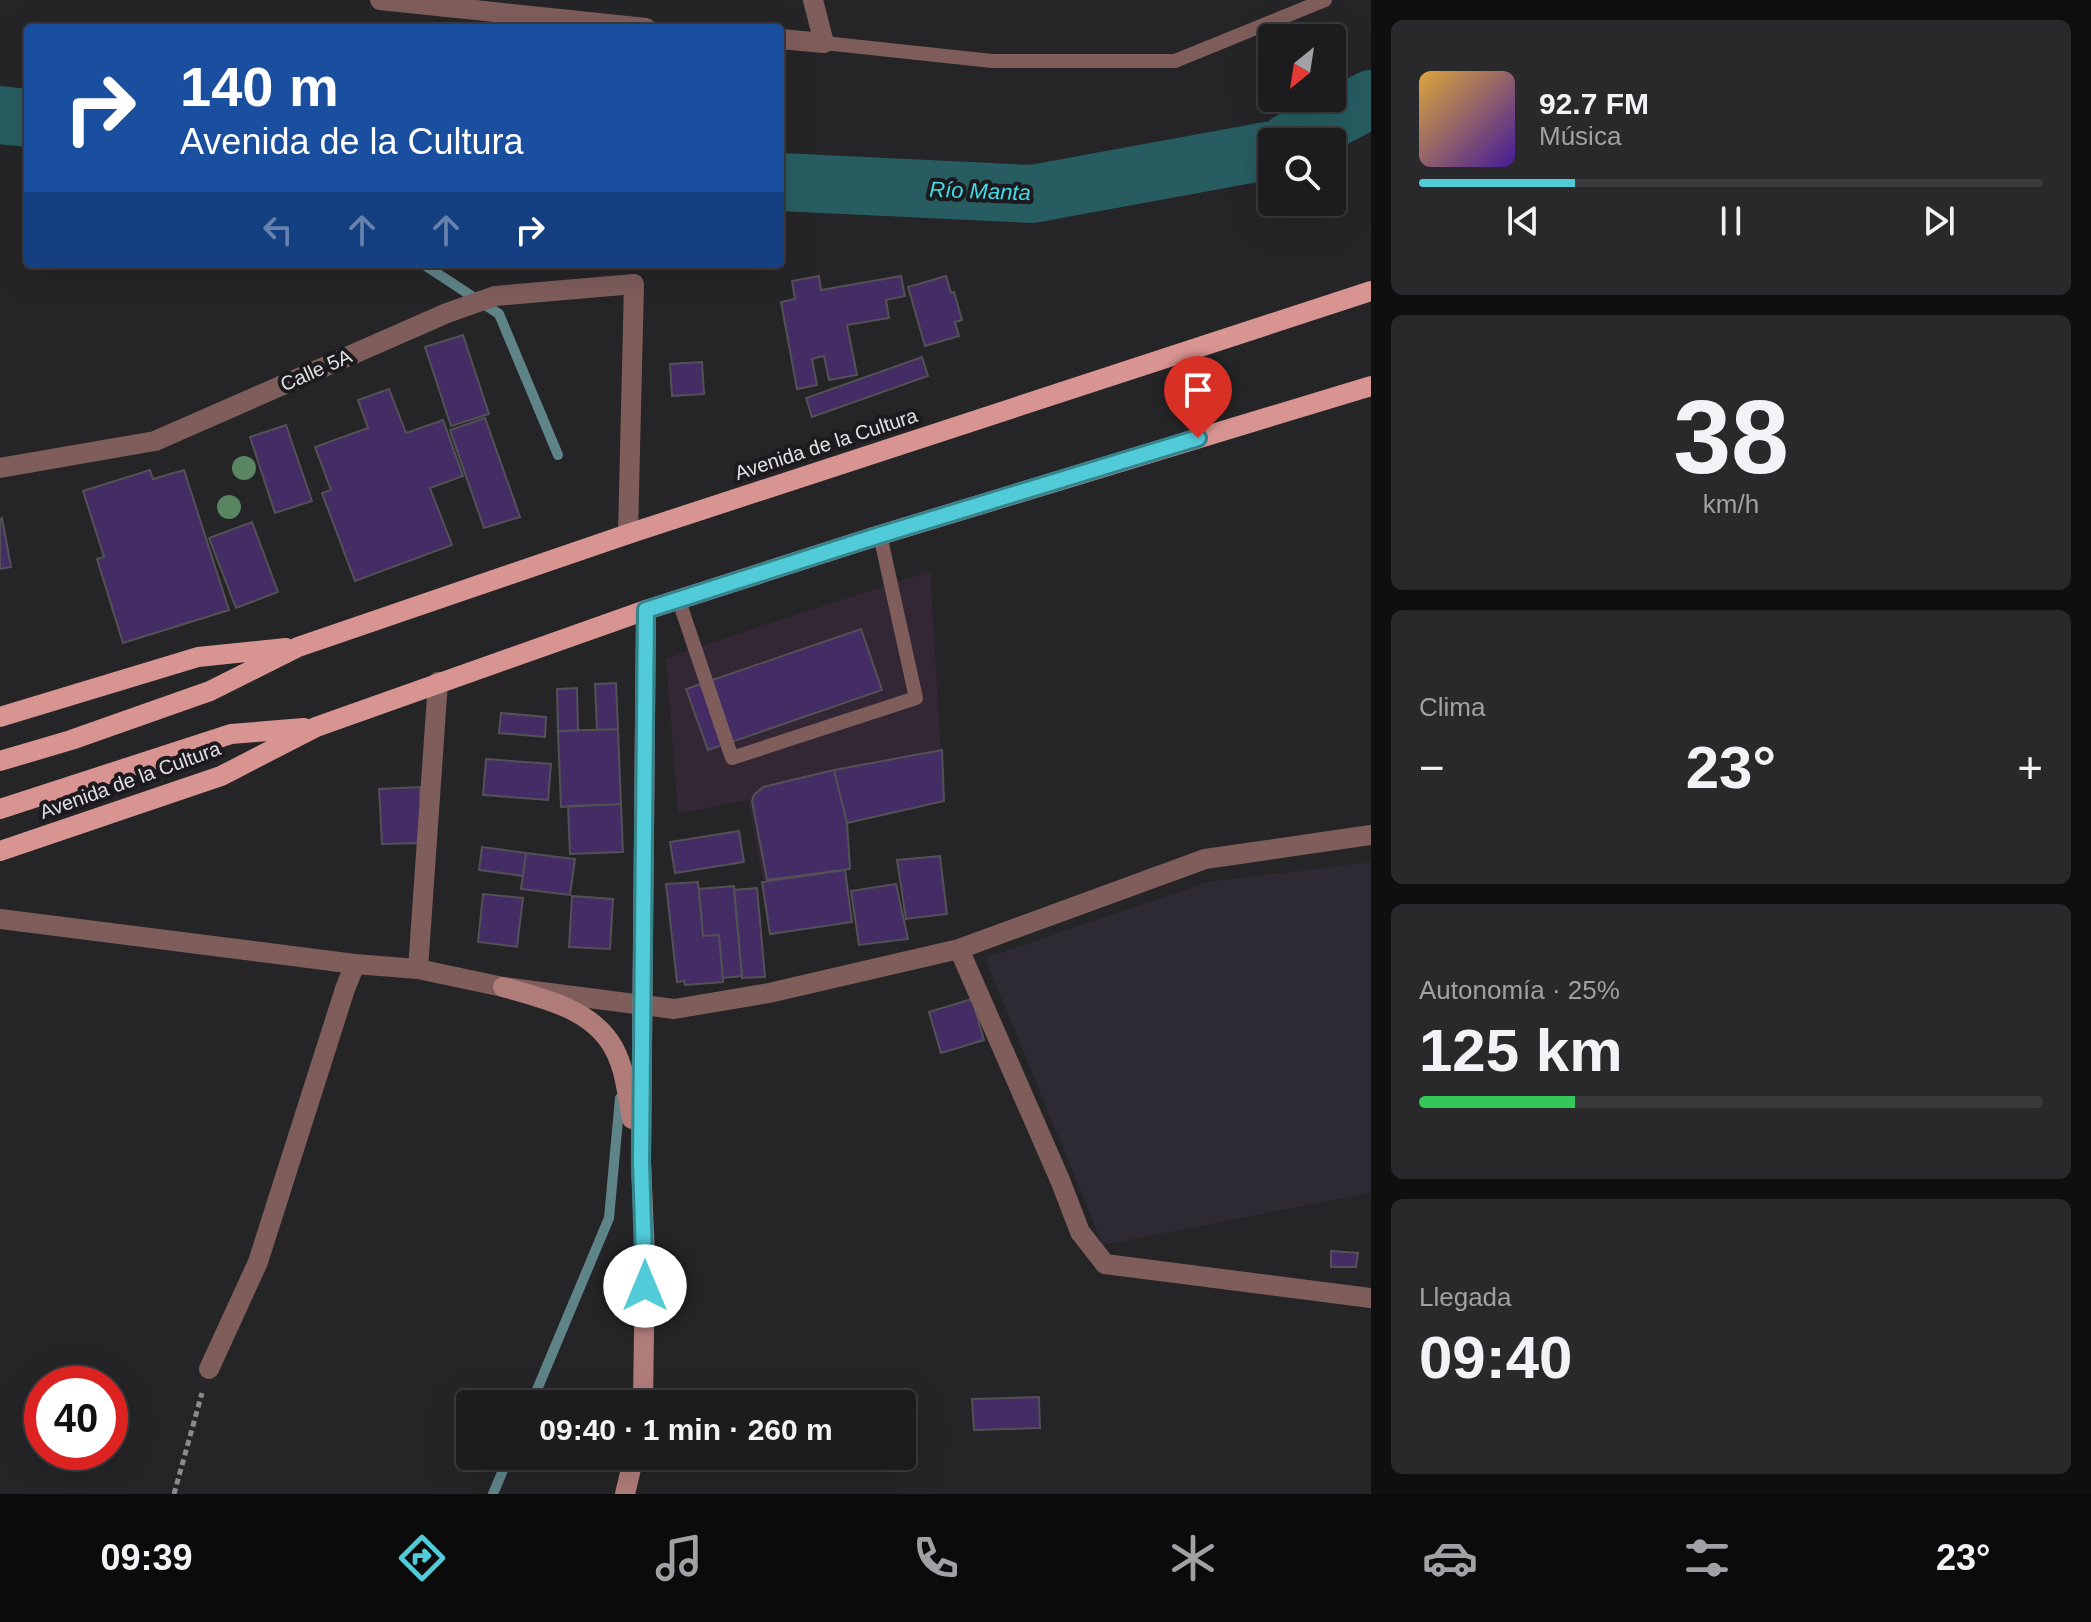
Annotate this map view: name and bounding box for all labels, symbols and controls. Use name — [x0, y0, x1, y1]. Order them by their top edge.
north arrow — [1258, 24, 1346, 112]
map controls — [1258, 24, 1346, 216]
text: 140 m — [180, 55, 339, 118]
icon: right — [48, 56, 152, 160]
text: 92.7 FM — [1539, 87, 1649, 120]
text: Avenida de la Cultura — [180, 121, 524, 162]
text: Música — [1539, 121, 1621, 151]
button: search — [1258, 128, 1346, 216]
water label: Río Manta — [929, 177, 1031, 205]
icon: previous — [1501, 199, 1545, 243]
icon: pause — [1709, 199, 1753, 243]
icon: next — [1917, 199, 1961, 243]
icon: left — [256, 208, 300, 252]
icon: ahead — [340, 208, 384, 252]
icon: ahead — [424, 208, 468, 252]
icon: right — [508, 208, 552, 252]
street label: Calle 5A — [277, 344, 356, 395]
pin — [1164, 356, 1232, 438]
icon: arrive — [1176, 368, 1220, 412]
text: 38 — [1673, 379, 1789, 495]
street label: Avenida de la Cultura — [732, 404, 921, 484]
text: km/h — [1703, 489, 1759, 519]
text: Clima — [1419, 692, 1485, 722]
text: 23° — [1686, 734, 1776, 801]
street label: Avenida de la Cultura — [37, 737, 224, 823]
text: − — [1419, 743, 1445, 792]
text: + — [2017, 743, 2043, 792]
text: Autonomía · 25% — [1419, 975, 1620, 1005]
text: 125 km — [1419, 1017, 1623, 1084]
position arrow — [603, 1244, 687, 1328]
text: Llegada — [1419, 1282, 1512, 1312]
text: 09:40 — [1419, 1324, 1572, 1391]
speed limit sign: 40 — [24, 1366, 128, 1470]
text: 09:40 · 1 min · 260 m — [539, 1413, 833, 1446]
icon: directions — [394, 1530, 450, 1586]
icon: music — [651, 1530, 707, 1586]
icon: phone — [908, 1530, 964, 1586]
icon: climate — [1165, 1530, 1221, 1586]
icon: car — [1422, 1530, 1478, 1586]
icon: filters — [1679, 1530, 1735, 1586]
text: 09:39 — [101, 1537, 193, 1578]
text: 23° — [1936, 1537, 1990, 1578]

